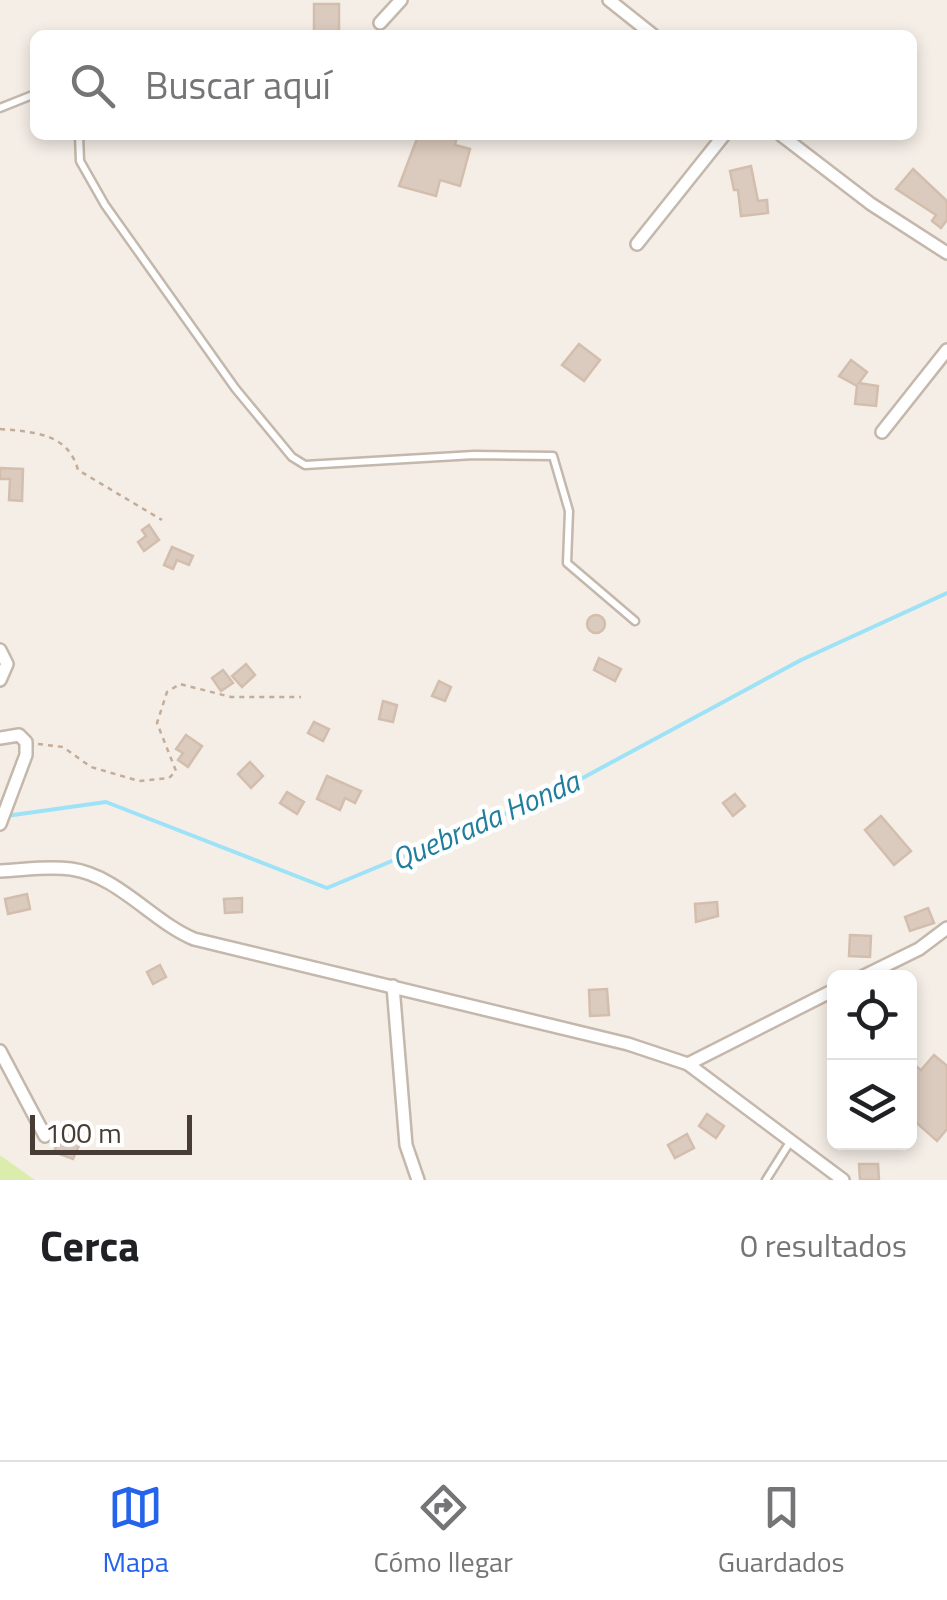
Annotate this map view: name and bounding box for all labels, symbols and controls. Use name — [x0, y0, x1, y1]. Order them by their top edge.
search box — [30, 30, 917, 140]
text: Buscar aquí — [145, 56, 331, 114]
icon: search — [65, 58, 120, 113]
water label: Quebrada Honda — [384, 757, 588, 882]
map controls — [827, 970, 917, 1150]
button: locate — [827, 970, 917, 1060]
button: layers — [827, 1060, 917, 1150]
scale bar — [30, 1110, 192, 1154]
text: 100 m — [45, 1111, 122, 1154]
text: Cerca — [40, 1213, 140, 1277]
text: 0 resultados — [740, 1221, 907, 1269]
tab: Mapa — [102, 1480, 169, 1583]
tab: Cómo llegar — [374, 1480, 513, 1583]
tab: Guardados — [718, 1480, 845, 1583]

